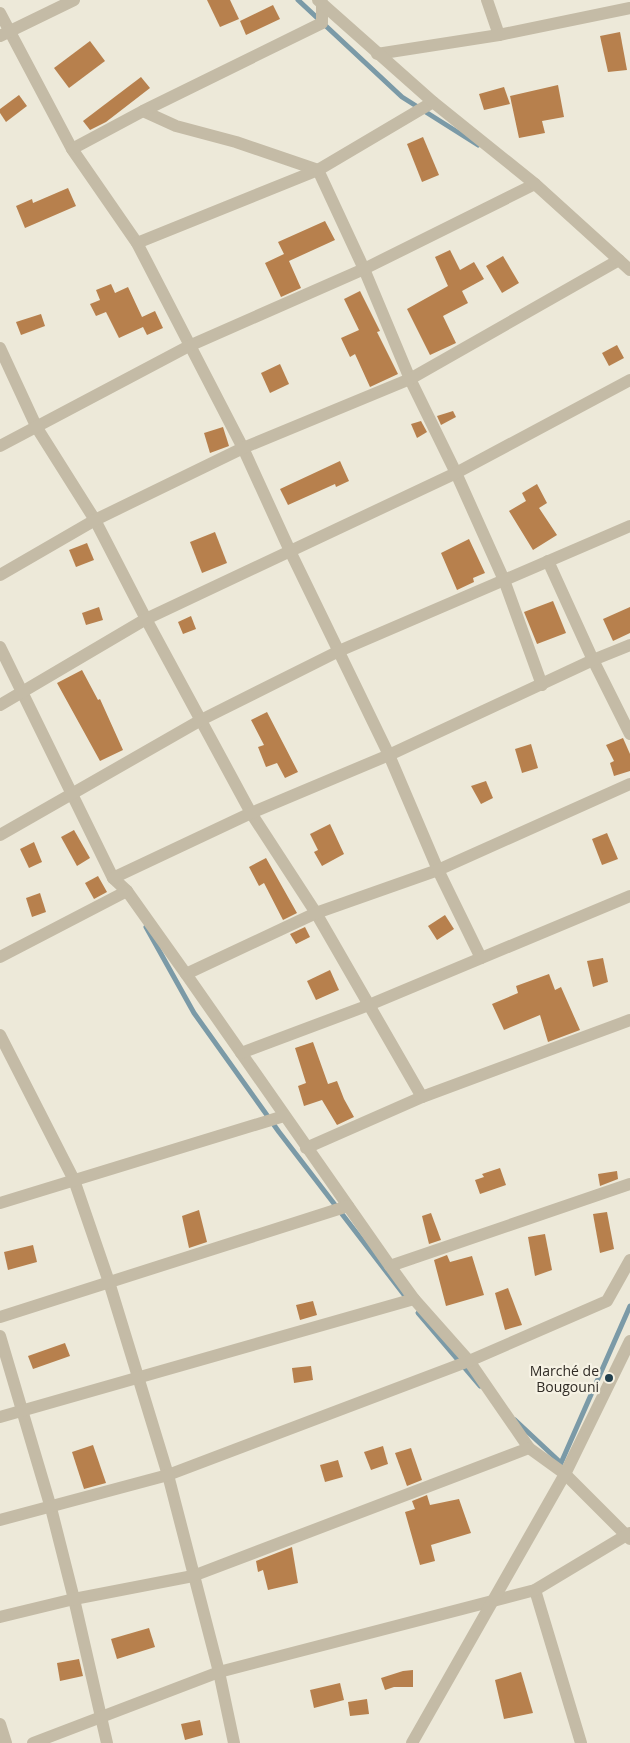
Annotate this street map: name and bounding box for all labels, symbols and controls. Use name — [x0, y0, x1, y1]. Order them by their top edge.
place label: Marché de Bougouni — [530, 1361, 599, 1396]
marker: Marché de Bougouni — [603, 1372, 615, 1384]

